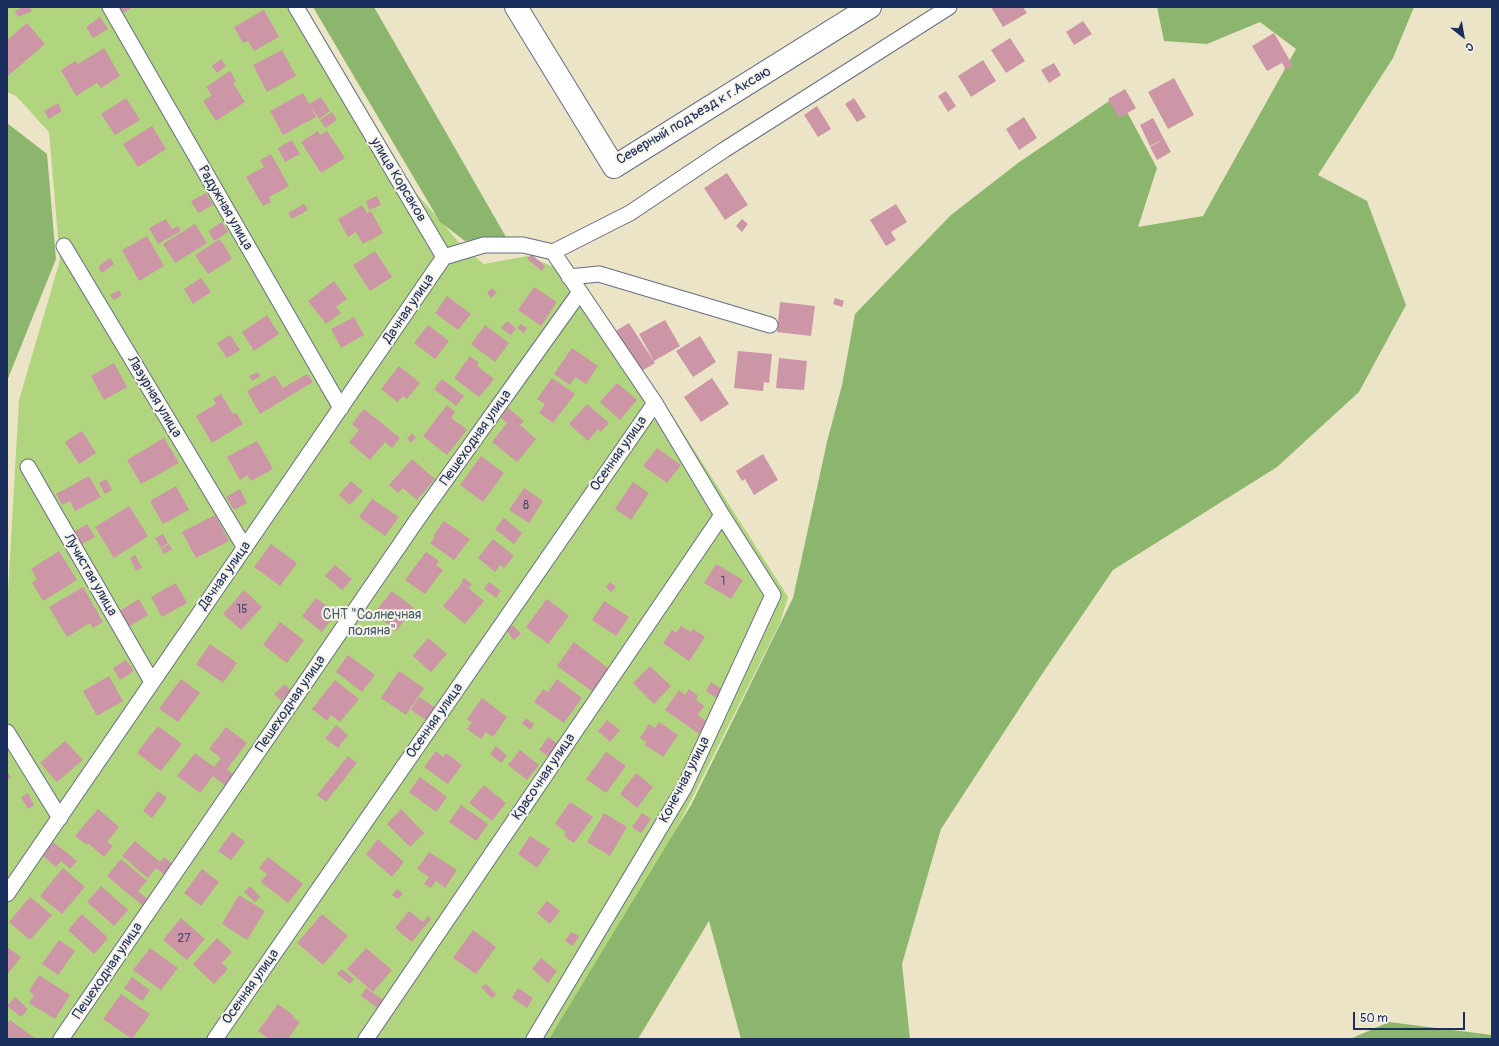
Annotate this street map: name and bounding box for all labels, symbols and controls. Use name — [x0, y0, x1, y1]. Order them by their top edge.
north arrow — [1443, 16, 1483, 56]
text: С — [1463, 39, 1476, 54]
street label: Северный подъезд к г.Аксаю — [614, 63, 774, 169]
street label: улица Корсаков — [366, 135, 430, 225]
street label: Радужная улица — [194, 163, 256, 253]
street label: Дачная улица — [380, 271, 438, 347]
street label: Лазурная улица — [123, 353, 185, 441]
street label: Пешеходная улица — [437, 387, 515, 489]
street label: Осенняя улица — [587, 413, 651, 495]
house number: 8 — [523, 499, 529, 513]
street label: Лучистая улица — [60, 531, 120, 619]
street label: Дачная улица — [195, 538, 255, 614]
house number: 1 — [721, 575, 725, 589]
house number: 15 — [236, 603, 248, 617]
park label: СНТ "Солнечная поляна" — [323, 607, 421, 640]
street label: Пешеходная улица — [252, 652, 330, 756]
street label: Осенняя улица — [403, 680, 467, 762]
street label: Красочная улица — [509, 731, 579, 823]
street label: Конечная улица — [656, 734, 714, 826]
street label: Пешеходная улица — [69, 919, 147, 1023]
house number: 27 — [177, 932, 191, 946]
street label: Осенняя улица — [219, 946, 283, 1028]
scale bar — [1355, 1004, 1467, 1030]
text: 50 m — [1360, 1011, 1388, 1026]

